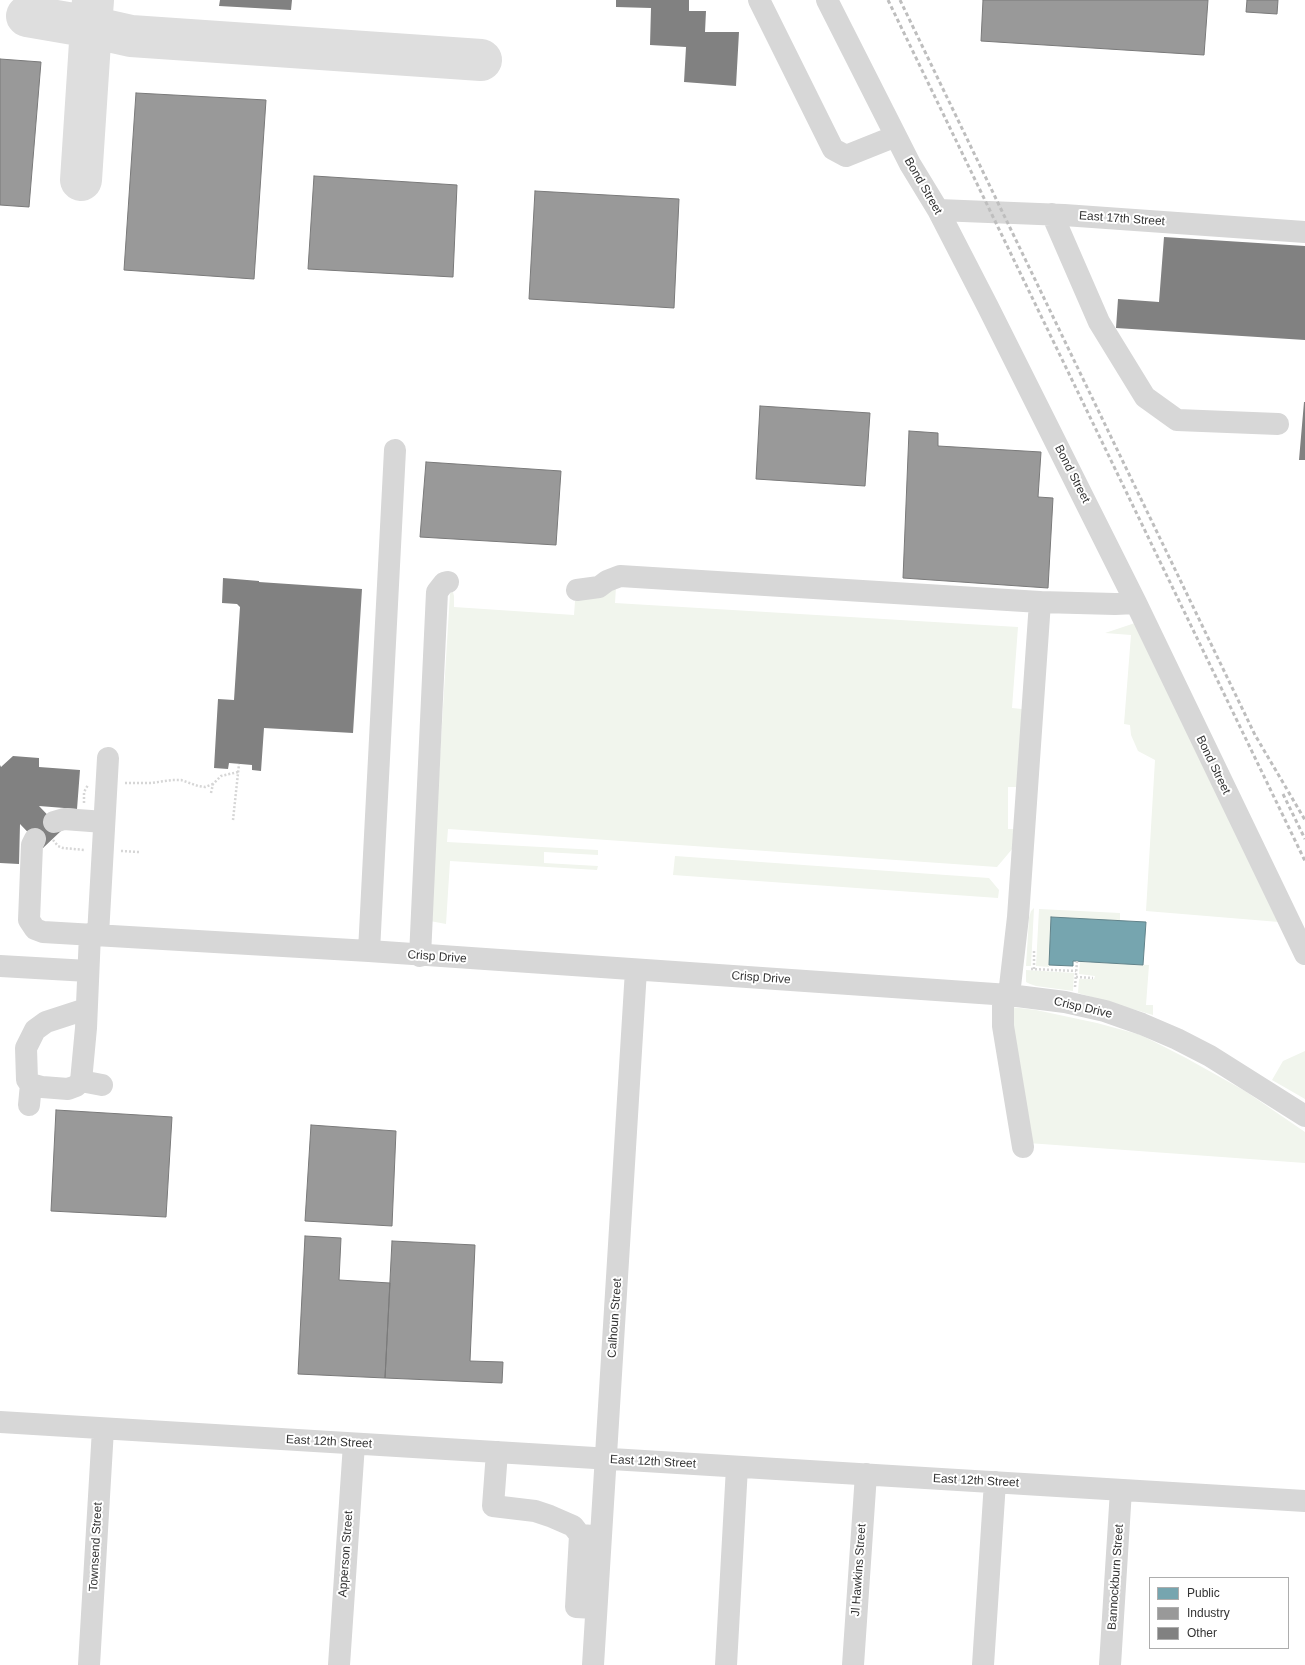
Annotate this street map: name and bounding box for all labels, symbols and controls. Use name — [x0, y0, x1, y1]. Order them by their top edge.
street label: Bond Street — [901, 155, 945, 217]
street label: East 17th Street — [1079, 209, 1165, 229]
street label: Bond Street — [1051, 442, 1093, 506]
street label: Bond Street — [1193, 733, 1233, 797]
street label: Crisp Drive — [407, 948, 467, 966]
street label: Crisp Drive — [731, 969, 791, 987]
street label: Crisp Drive — [1052, 994, 1114, 1022]
street label: Calhoun Street — [605, 1278, 625, 1358]
street label: East 12th Street — [286, 1433, 372, 1451]
street label: East 12th Street — [610, 1453, 696, 1471]
street label: East 12th Street — [933, 1472, 1019, 1490]
street label: Townsend Street — [86, 1502, 106, 1592]
street label: Apperson Street — [336, 1510, 356, 1598]
street label: Jl Hawkins Street — [849, 1523, 869, 1617]
street label: Bannockburn Street — [1105, 1524, 1127, 1630]
legend — [1149, 1577, 1289, 1649]
text: Public — [1187, 1586, 1220, 1600]
text: Industry — [1187, 1606, 1230, 1620]
text: Other — [1187, 1626, 1217, 1640]

